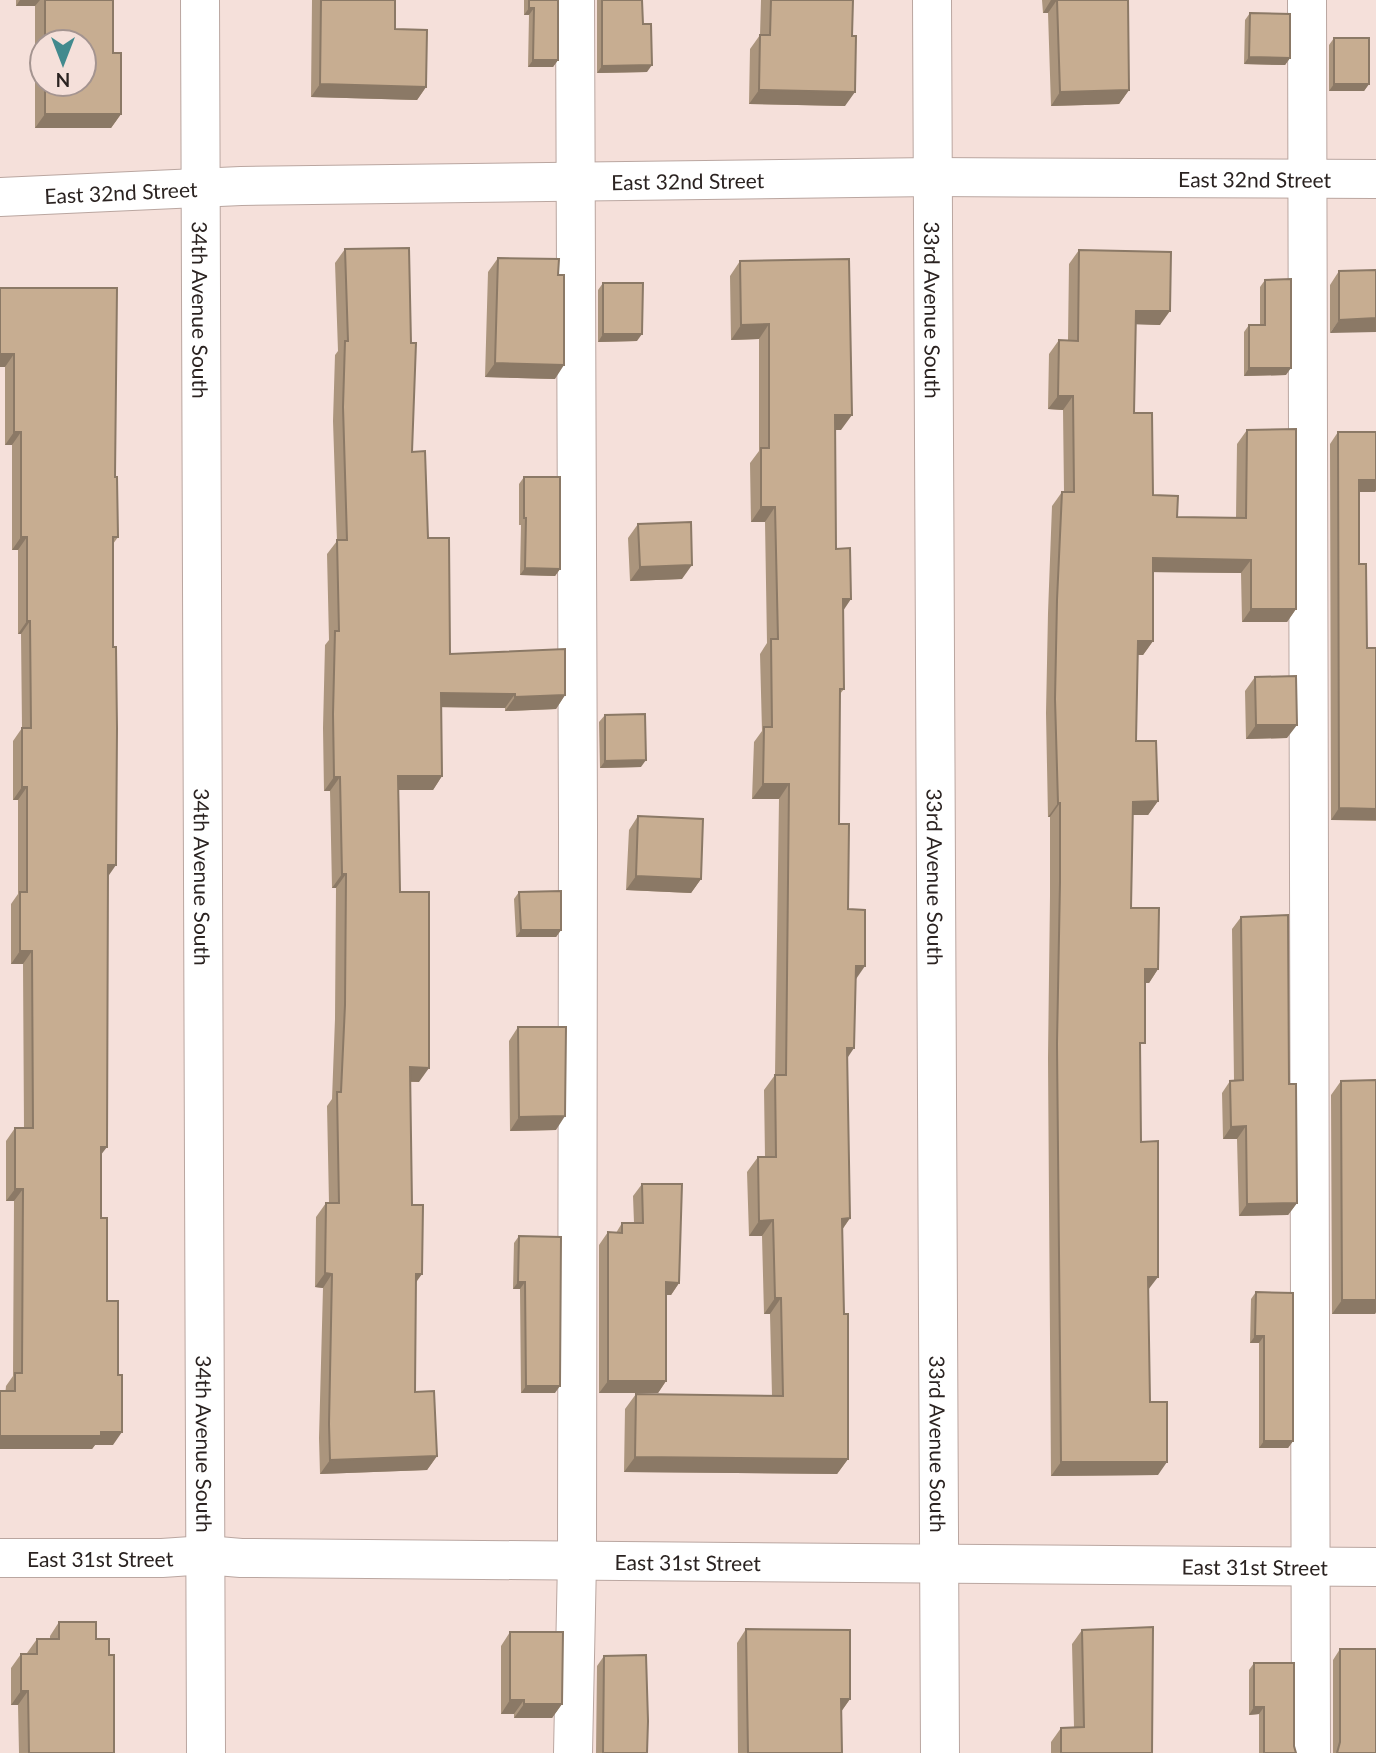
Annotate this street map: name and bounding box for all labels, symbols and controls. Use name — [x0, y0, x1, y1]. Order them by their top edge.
north arrow — [28, 28, 98, 98]
text: N — [56, 69, 70, 92]
street label: East 32nd Street — [1178, 166, 1332, 191]
street label: East 32nd Street — [611, 167, 765, 194]
street label: East 32nd Street — [44, 175, 198, 207]
street label: 34th Avenue South — [188, 221, 214, 399]
street label: 33rd Avenue South — [921, 221, 946, 399]
street label: 34th Avenue South — [190, 788, 216, 966]
street label: 33rd Avenue South — [923, 788, 949, 966]
street label: 34th Avenue South — [192, 1355, 218, 1533]
street label: 33rd Avenue South — [926, 1355, 951, 1533]
street label: East 31st Street — [27, 1545, 174, 1571]
street label: East 31st Street — [615, 1548, 761, 1575]
street label: East 31st Street — [1182, 1553, 1328, 1579]

